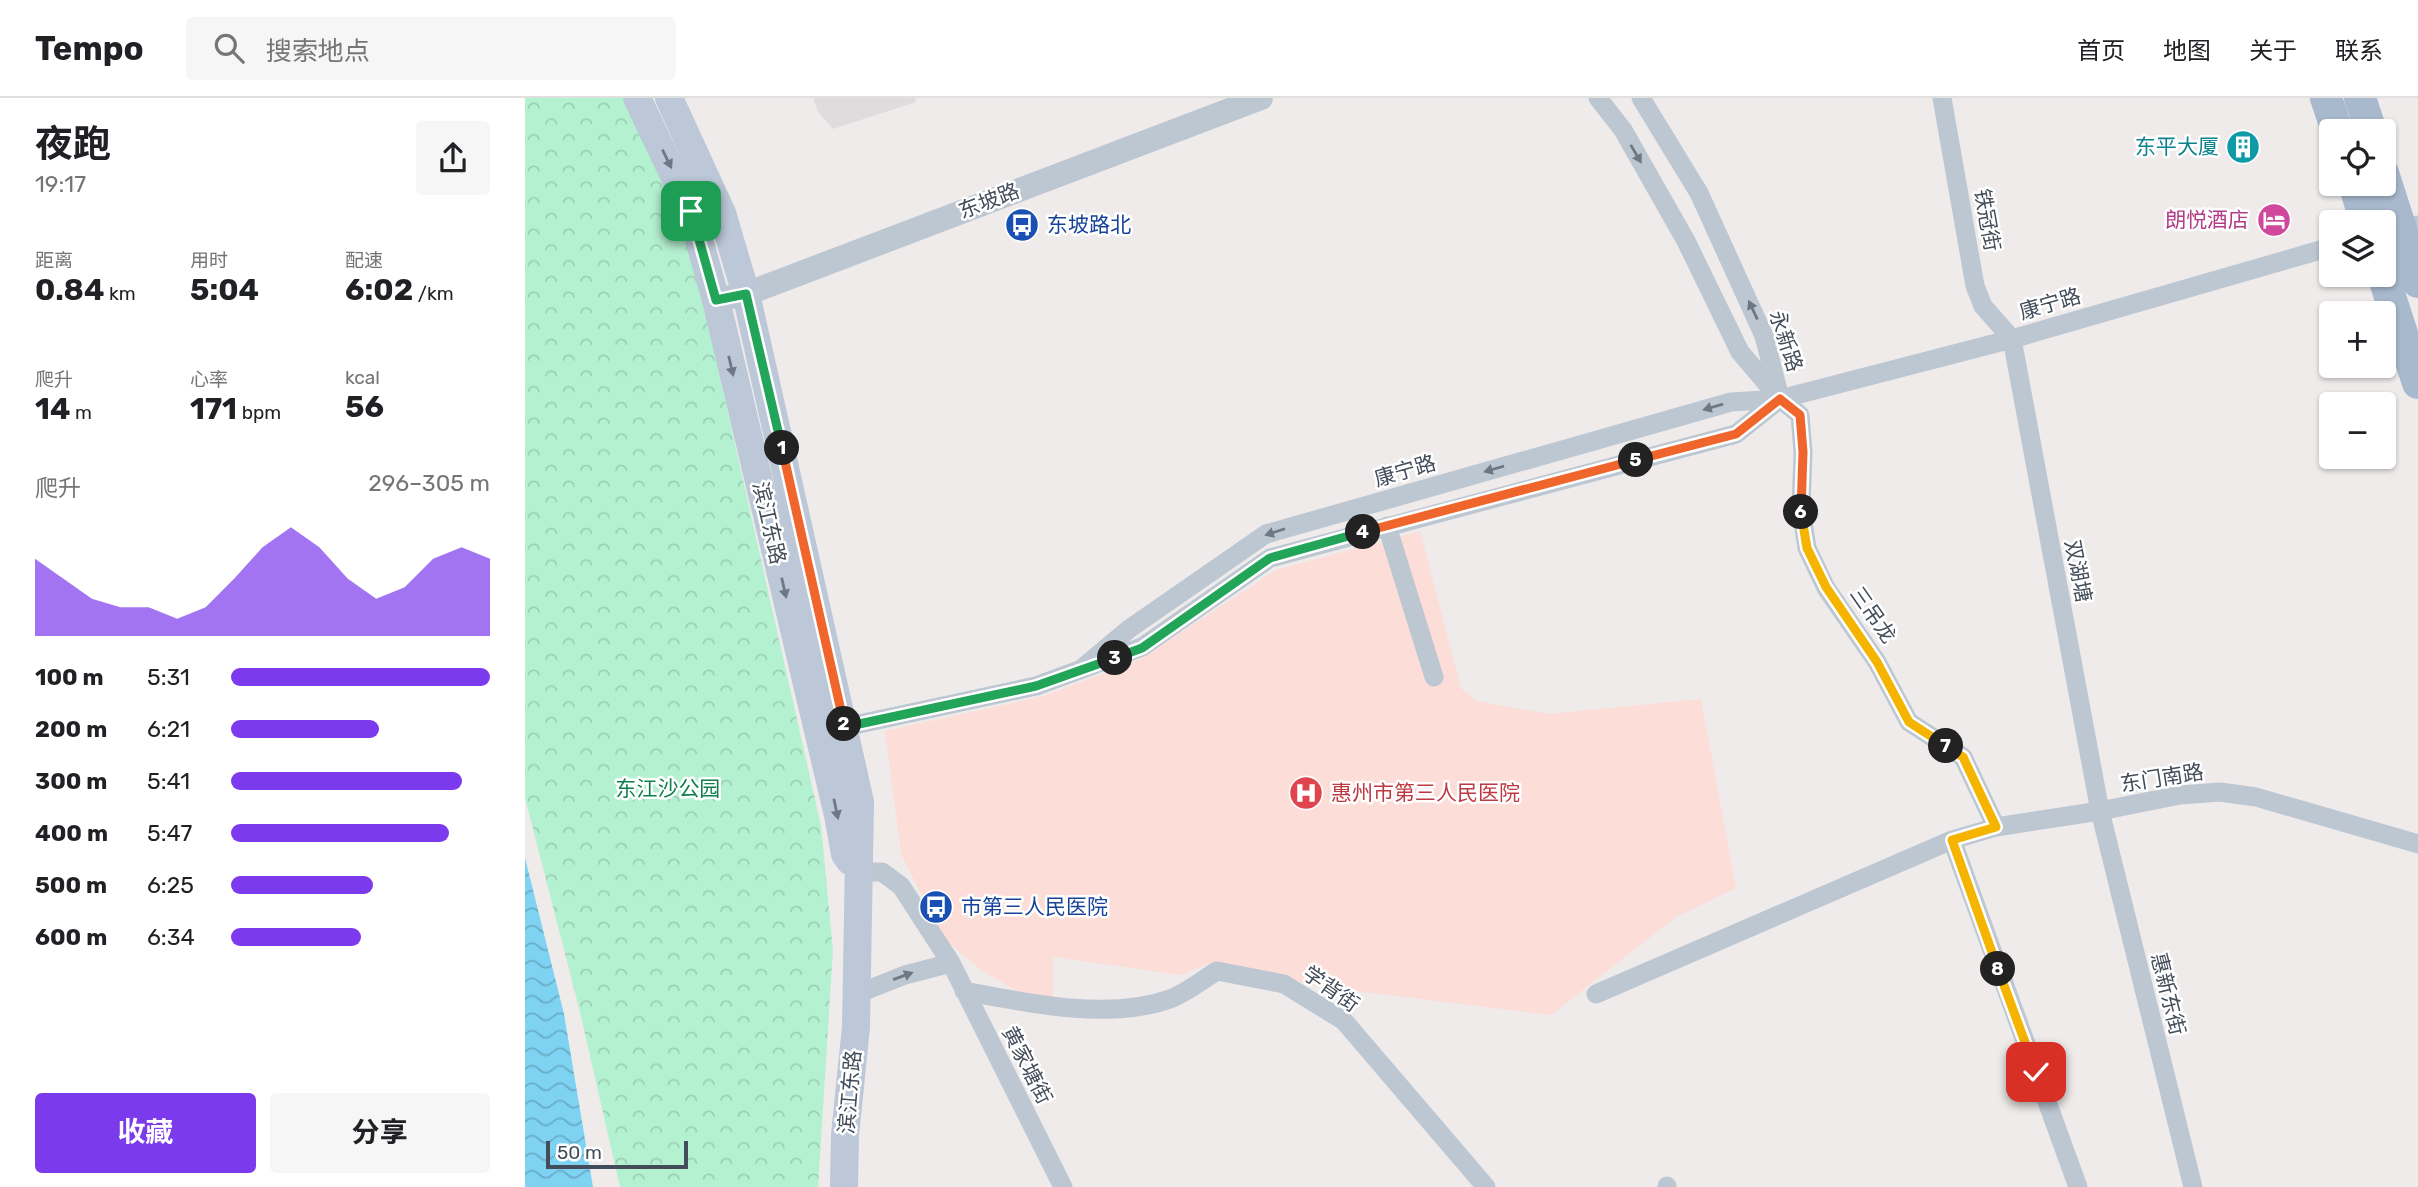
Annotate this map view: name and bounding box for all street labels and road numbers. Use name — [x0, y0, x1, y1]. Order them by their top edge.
street label: 东坡路 — [955, 178, 1023, 223]
street label: 铁冠街 — [1970, 187, 2005, 253]
street label: 康宁路 — [2016, 283, 2084, 324]
street label: 永新路 — [1765, 307, 1808, 375]
street label: 康宁路 — [1371, 450, 1439, 491]
street label: 滨江东路 — [748, 479, 791, 567]
street label: 双湖塘 — [2060, 538, 2097, 604]
street label: 三吊龙 — [1845, 582, 1902, 648]
street label: 东门南路 — [2118, 759, 2205, 796]
street label: 惠新东街 — [2146, 950, 2191, 1038]
street label: 学背街 — [1298, 960, 1364, 1017]
street label: 黄家塘街 — [997, 1022, 1058, 1108]
street label: 滨江东路 — [833, 1049, 866, 1135]

